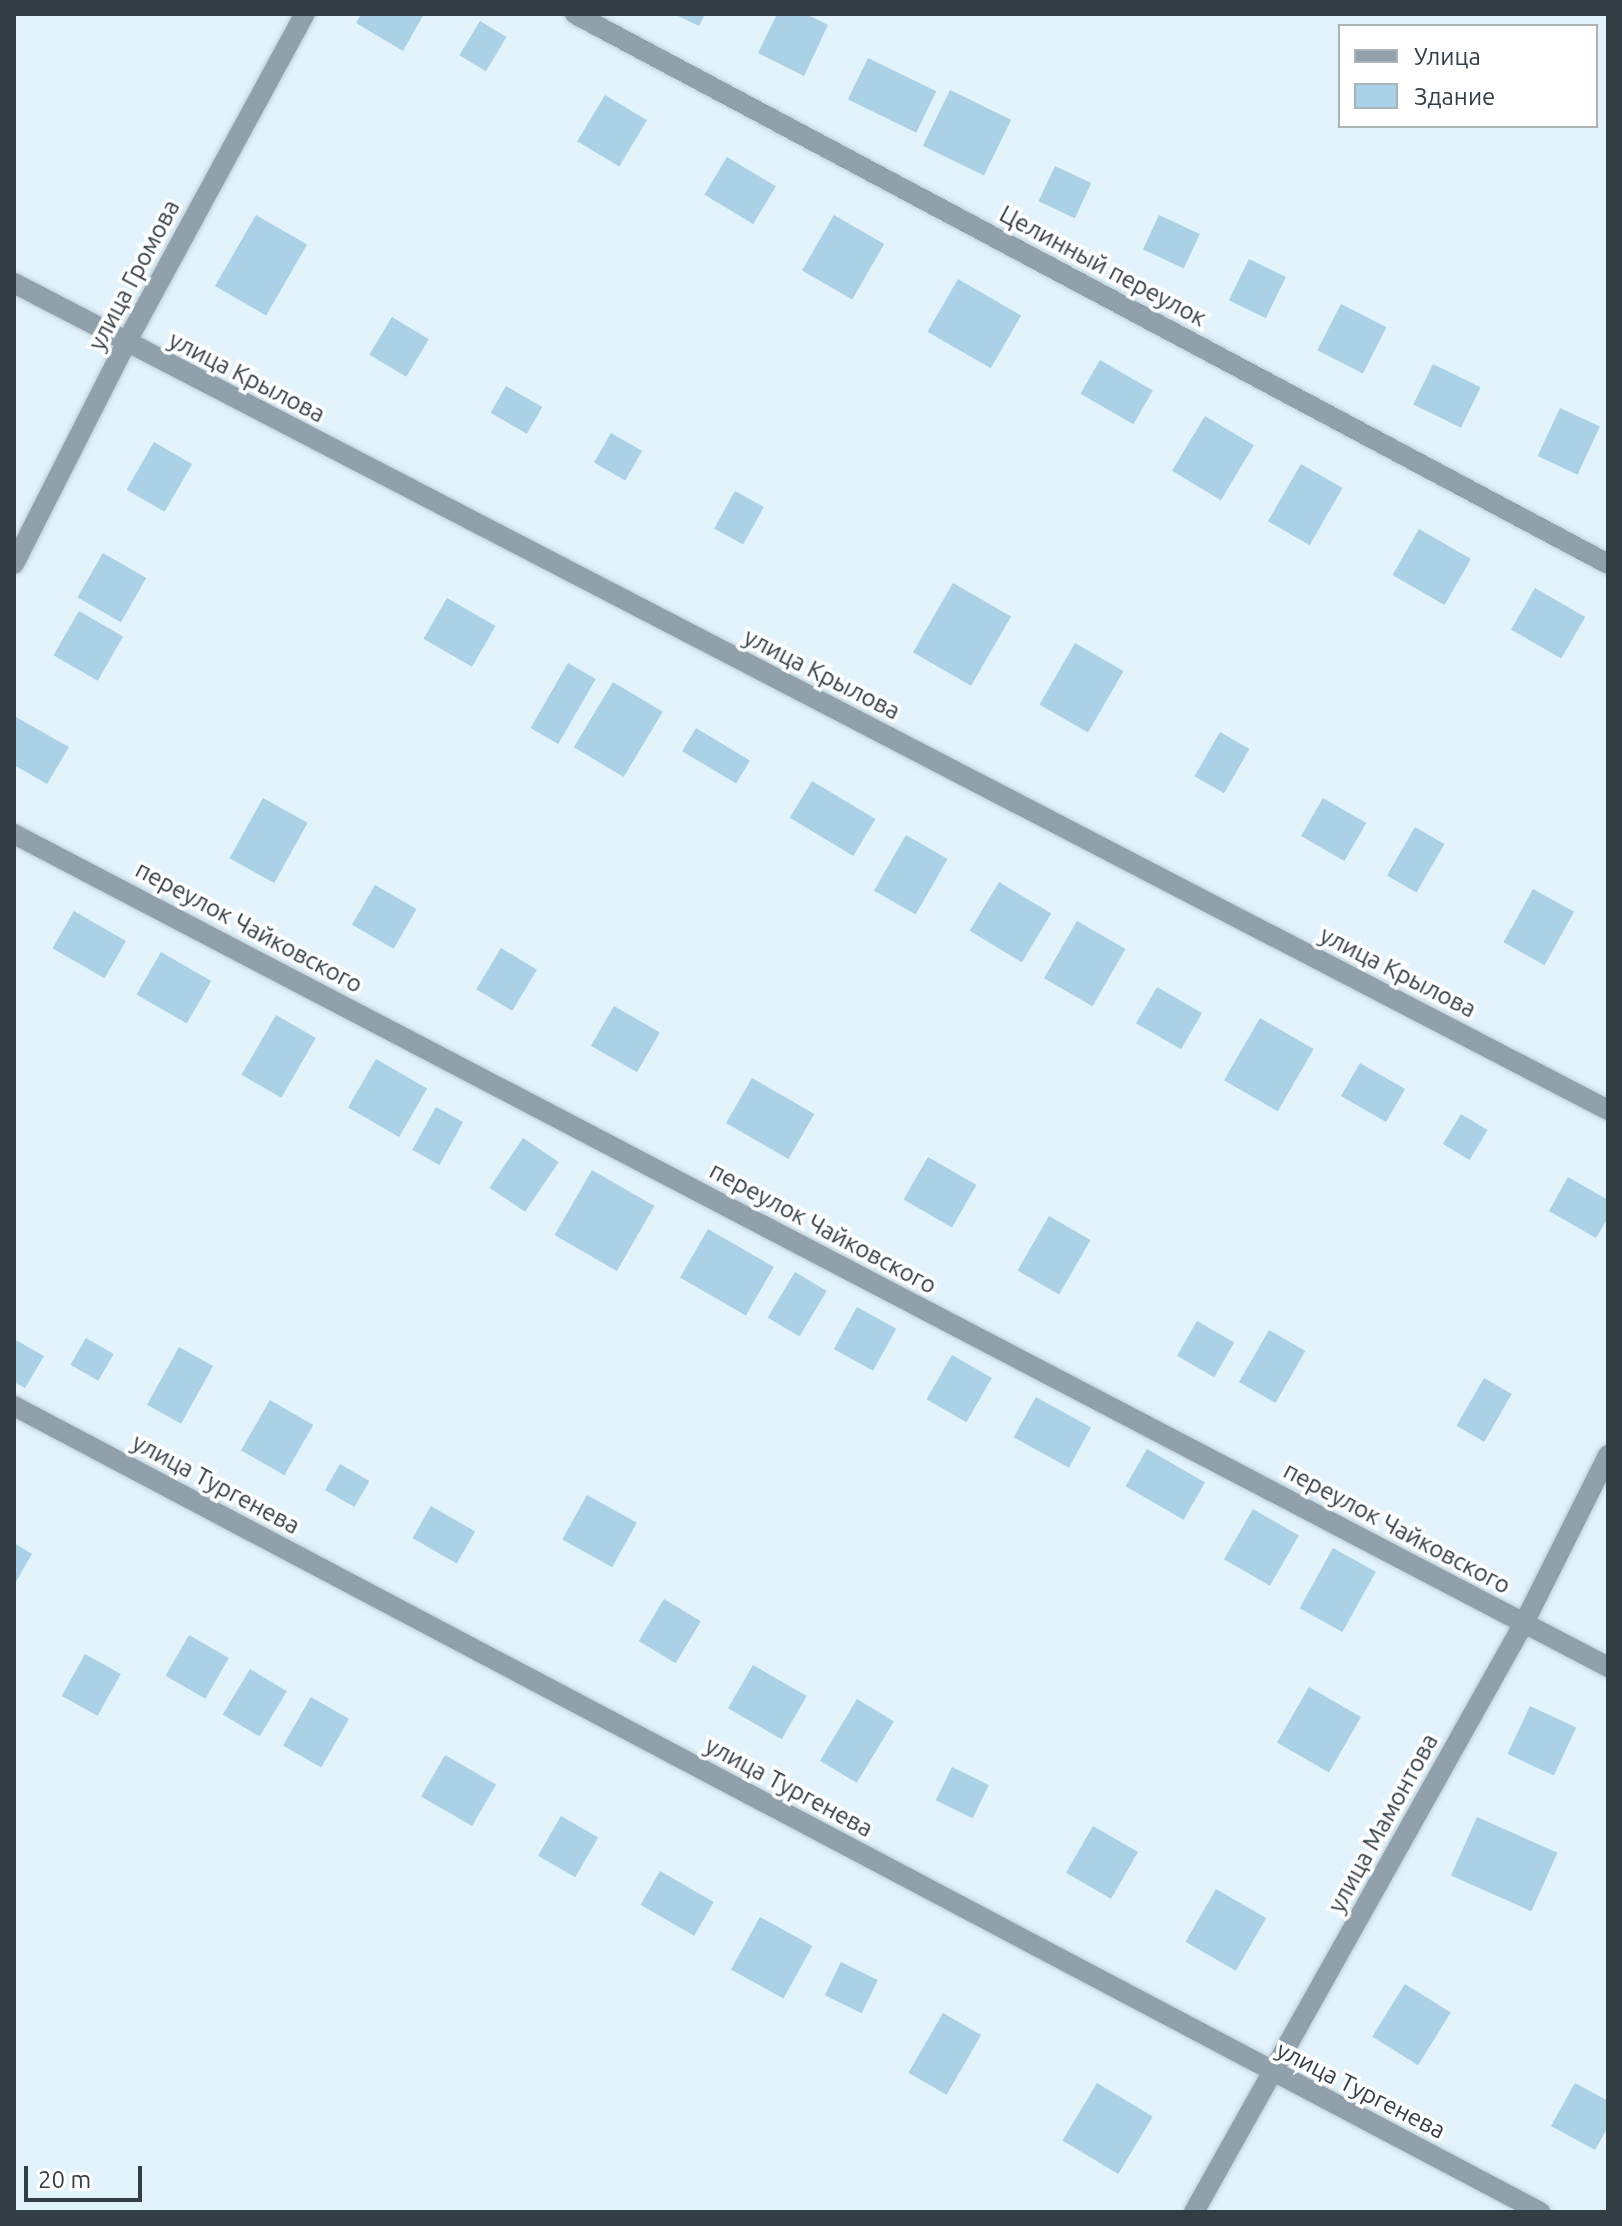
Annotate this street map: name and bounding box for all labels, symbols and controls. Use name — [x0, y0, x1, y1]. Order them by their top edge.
legend — [1338, 24, 1598, 128]
text: Улица — [1414, 43, 1481, 70]
text: Здание — [1414, 83, 1495, 110]
street label: улица Громова — [82, 195, 186, 355]
street label: Целинный переулок — [995, 199, 1211, 333]
street label: улица Крылова — [164, 325, 330, 429]
street label: улица Крылова — [739, 622, 905, 726]
street label: переулок Чайковского — [131, 855, 367, 999]
street label: улица Крылова — [1315, 920, 1481, 1024]
street label: переулок Чайковского — [705, 1156, 941, 1300]
street label: улица Тургенева — [127, 1428, 305, 1540]
street label: переулок Чайковского — [1279, 1456, 1515, 1600]
street label: улица Мамонтова — [1322, 1728, 1444, 1918]
street label: улица Тургенева — [700, 1731, 878, 1843]
street label: улица Тургенева — [1272, 2035, 1450, 2145]
scale bar — [28, 2150, 146, 2200]
text: 20 m — [38, 2166, 91, 2193]

